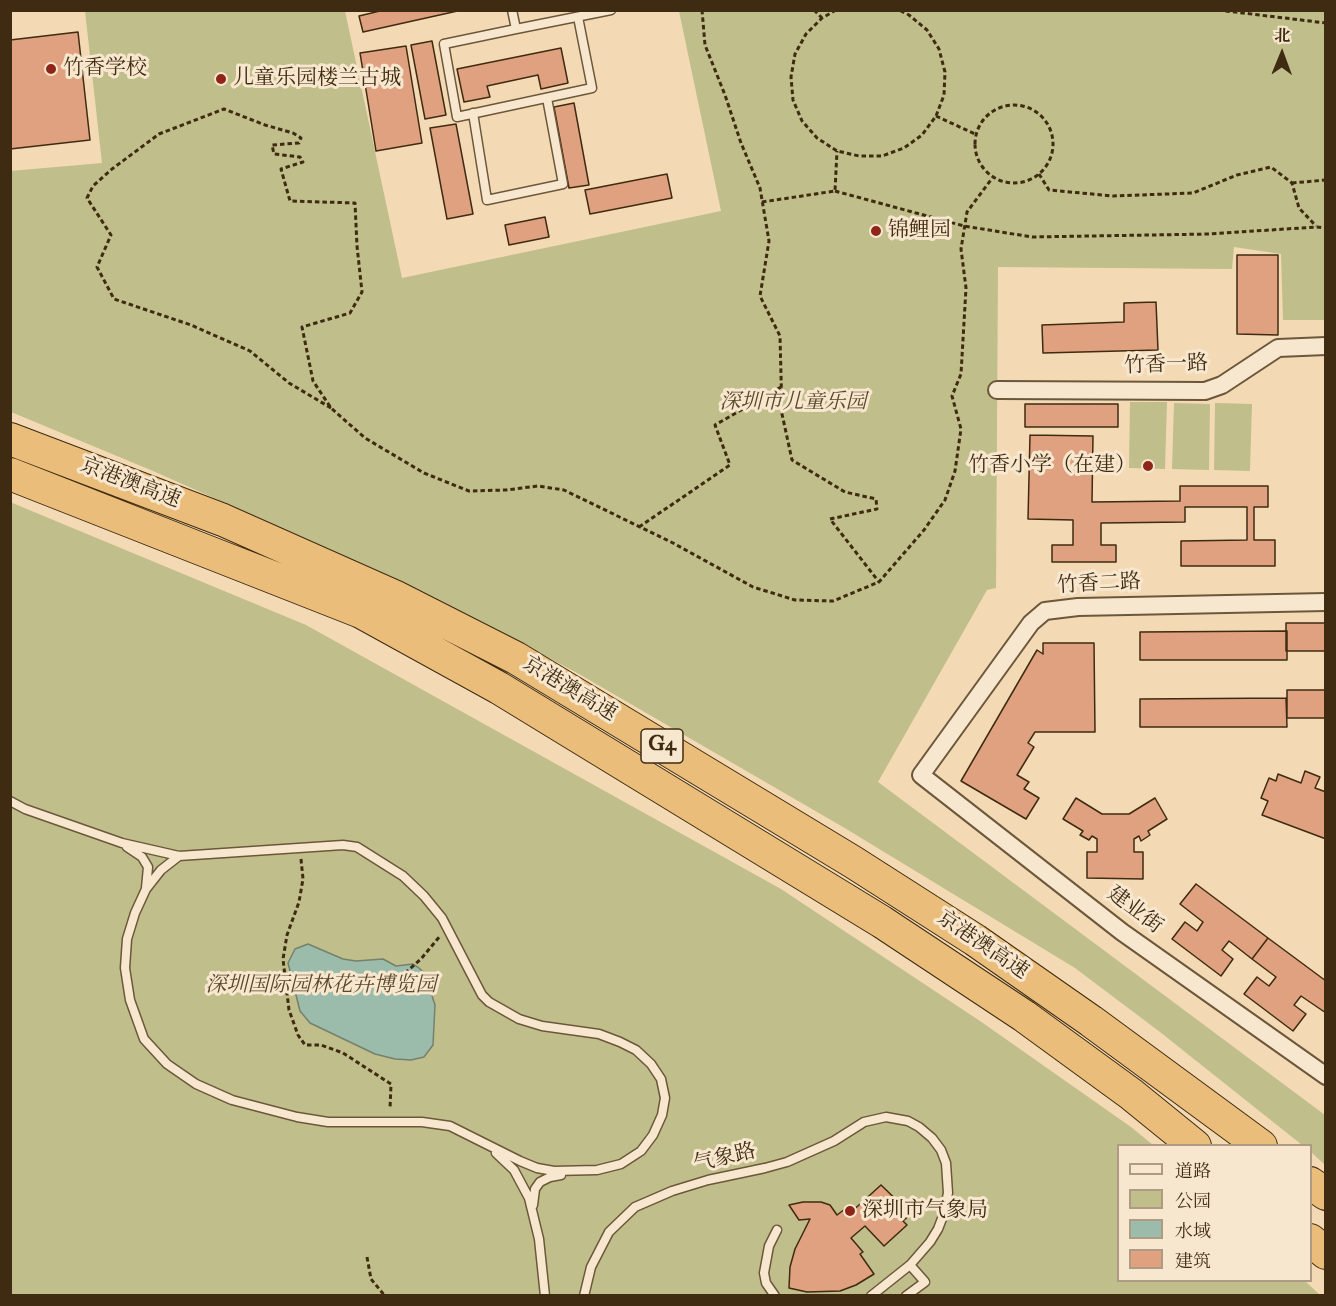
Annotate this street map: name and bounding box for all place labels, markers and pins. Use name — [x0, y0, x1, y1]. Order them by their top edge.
place label: 竹香学校 — [63, 56, 147, 82]
marker: 竹香学校 — [44, 62, 58, 76]
place label: 儿童乐园楼兰古城 — [233, 66, 401, 92]
marker: 儿童乐园楼兰古城 — [214, 72, 228, 86]
place label: 锦鲤园 — [888, 218, 951, 244]
marker: 锦鲤园 — [869, 224, 883, 238]
place label: 竹香小学（在建） — [968, 453, 1136, 479]
marker: 竹香小学（在建） — [1141, 459, 1155, 473]
place label: 深圳市气象局 — [862, 1198, 988, 1224]
marker: 深圳市气象局 — [843, 1204, 857, 1218]

